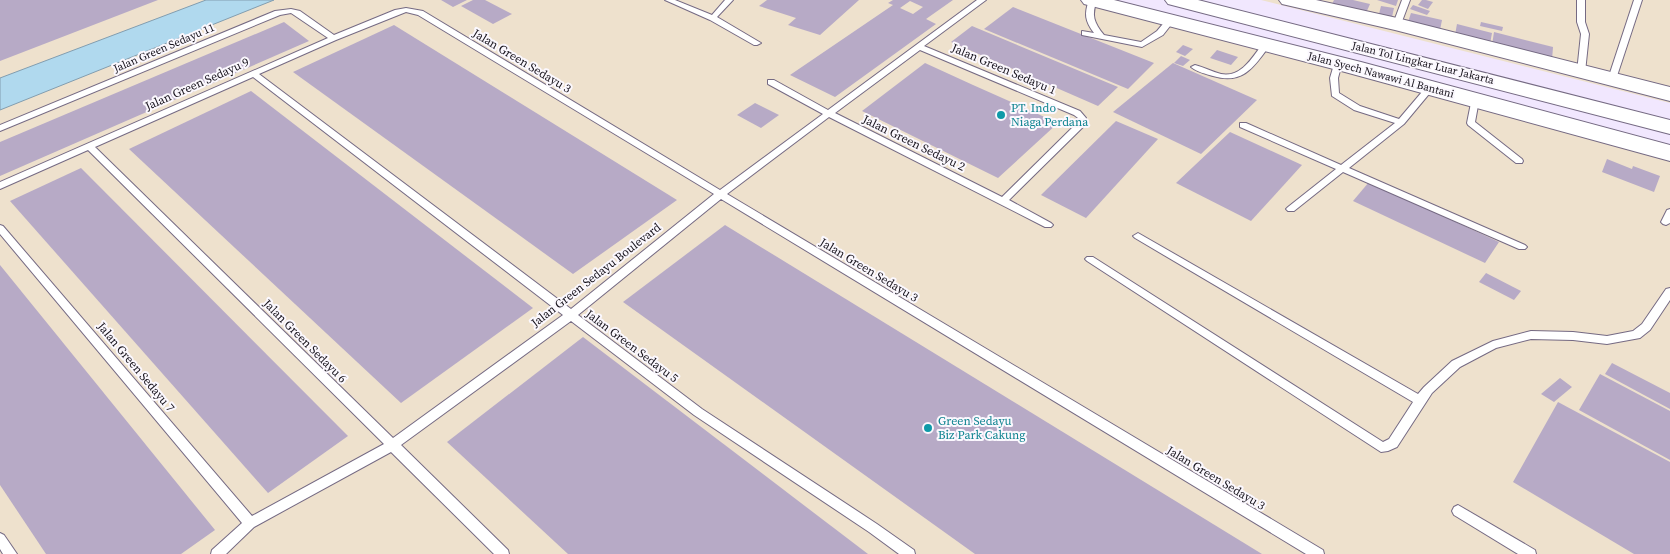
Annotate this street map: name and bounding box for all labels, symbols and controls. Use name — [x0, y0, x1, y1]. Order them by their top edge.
street label: Jalan Green Sedayu 11 — [110, 20, 217, 76]
street label: Jalan Green Sedayu 3 — [469, 25, 574, 97]
street label: Jalan Tol Lingkar Luar Jakarta — [1349, 38, 1496, 88]
street label: Jalan Green Sedayu 1 — [948, 39, 1059, 98]
street label: Jalan Syech Nawawi Al Bantani — [1305, 48, 1456, 102]
street label: Jalan Green Sedayu 9 — [142, 54, 251, 115]
place label: PT. Indo Niaga Perdana — [1011, 100, 1089, 130]
marker: PT. Indo Niaga Perdana — [995, 109, 1007, 121]
street label: Jalan Green Sedayu 2 — [859, 111, 968, 175]
street label: Jalan Green Sedayu Boulevard — [527, 219, 664, 331]
street label: Jalan Green Sedayu 3 — [816, 234, 921, 306]
street label: Jalan Green Sedayu 6 — [259, 295, 350, 386]
street label: Jalan Green Sedayu 5 — [582, 305, 682, 386]
street label: Jalan Green Sedayu 7 — [93, 318, 178, 415]
place label: Green Sedayu Biz Park Cakung — [938, 413, 1026, 443]
marker: Green Sedayu Biz Park Cakung — [922, 422, 934, 434]
street label: Jalan Green Sedayu 3 — [1163, 442, 1268, 514]

